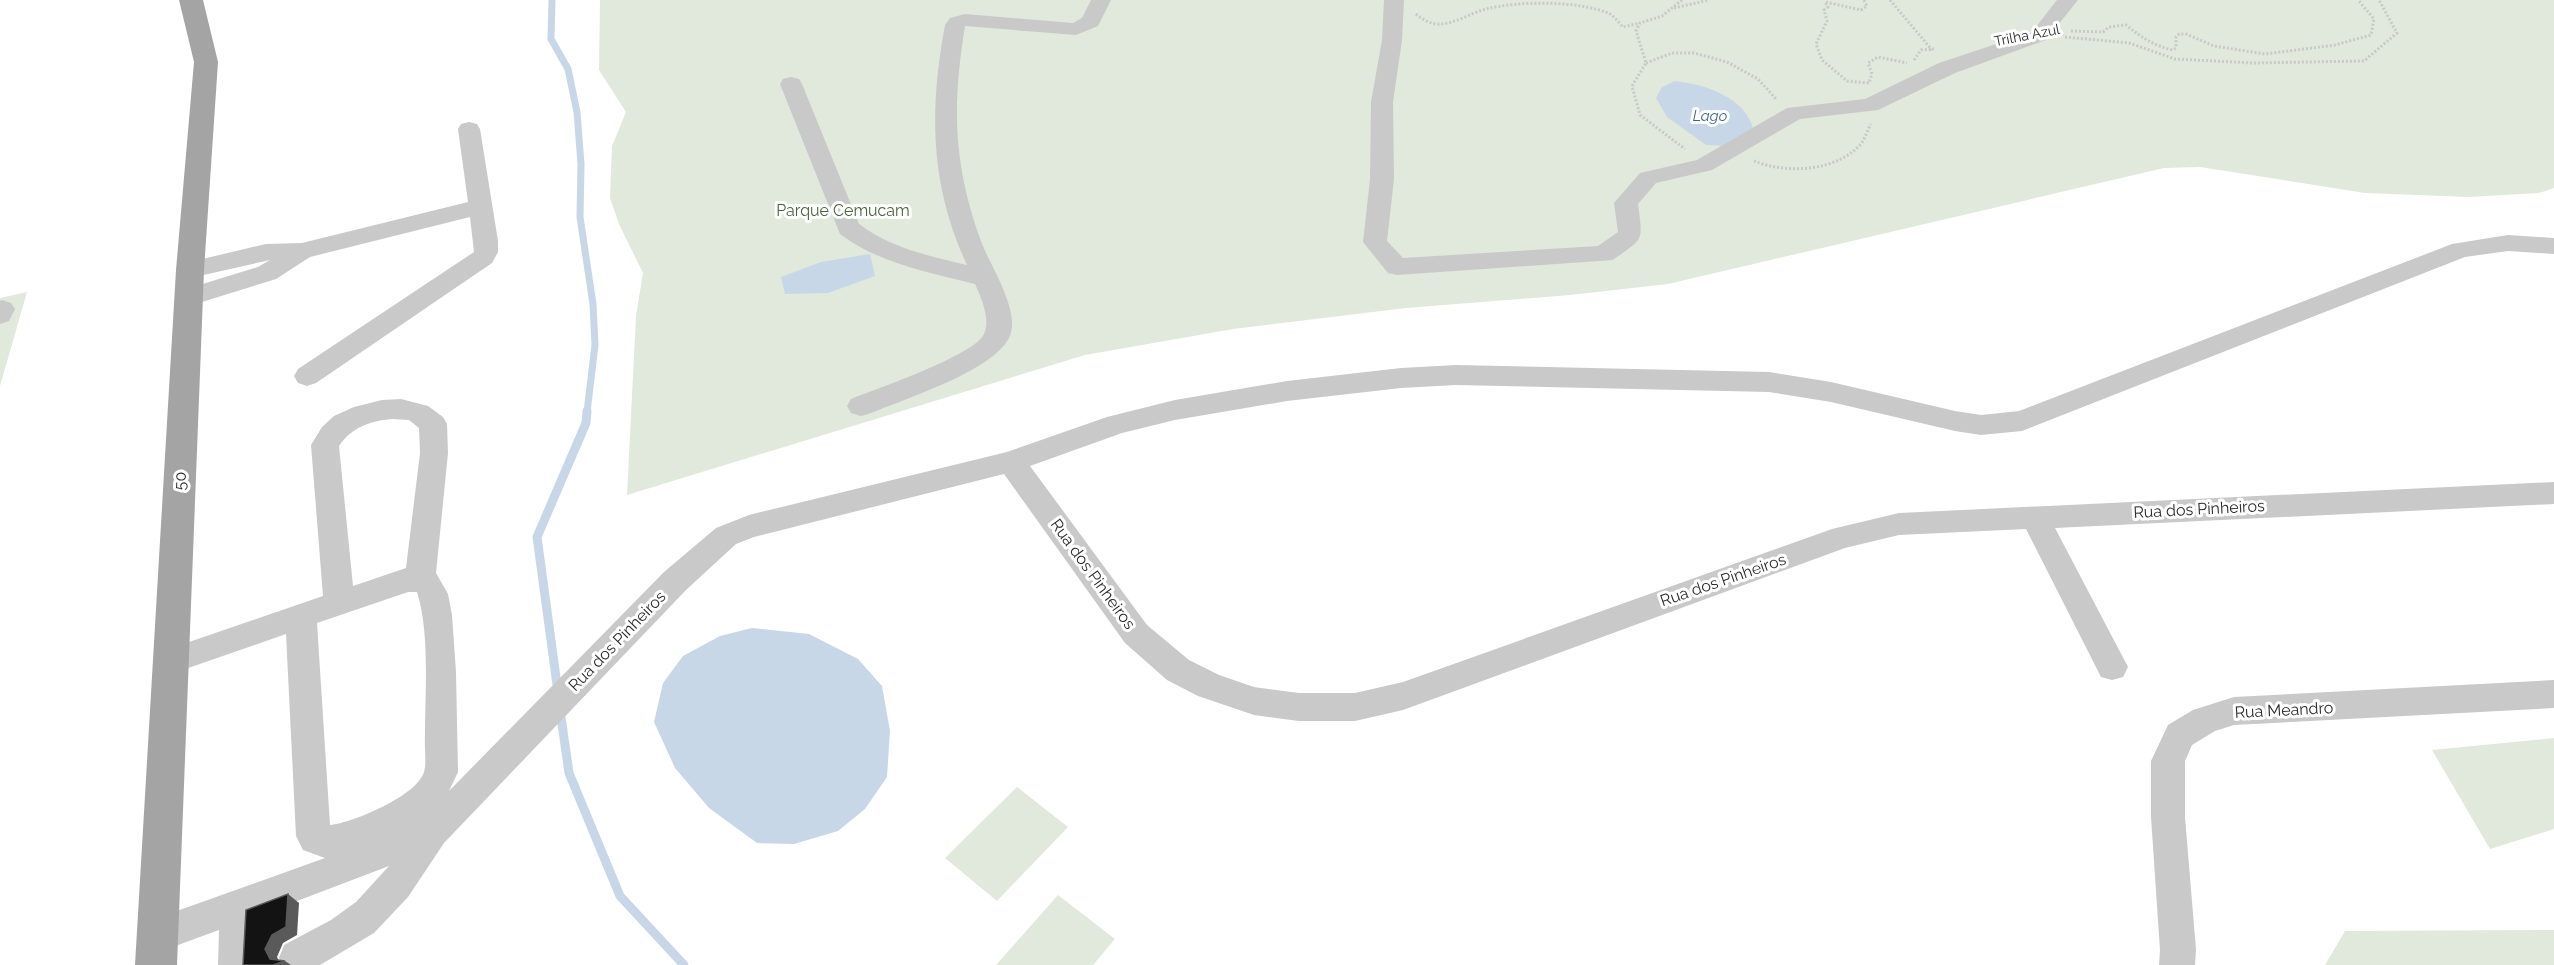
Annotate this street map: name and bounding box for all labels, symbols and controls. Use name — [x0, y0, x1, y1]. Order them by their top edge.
street label: Trilha Azul — [1993, 21, 2061, 49]
water label: Lago — [1693, 107, 1727, 125]
park label: Parque Cemucam — [776, 201, 910, 220]
street label: 50 — [170, 471, 190, 491]
street label: Rua dos Pinheiros — [2133, 496, 2265, 522]
street label: Rua dos Pinheiros — [1047, 515, 1139, 633]
street label: Rua dos Pinheiros — [1658, 550, 1789, 610]
street label: Rua dos Pinheiros — [564, 587, 670, 695]
street label: Rua Meandro — [2234, 698, 2334, 722]

